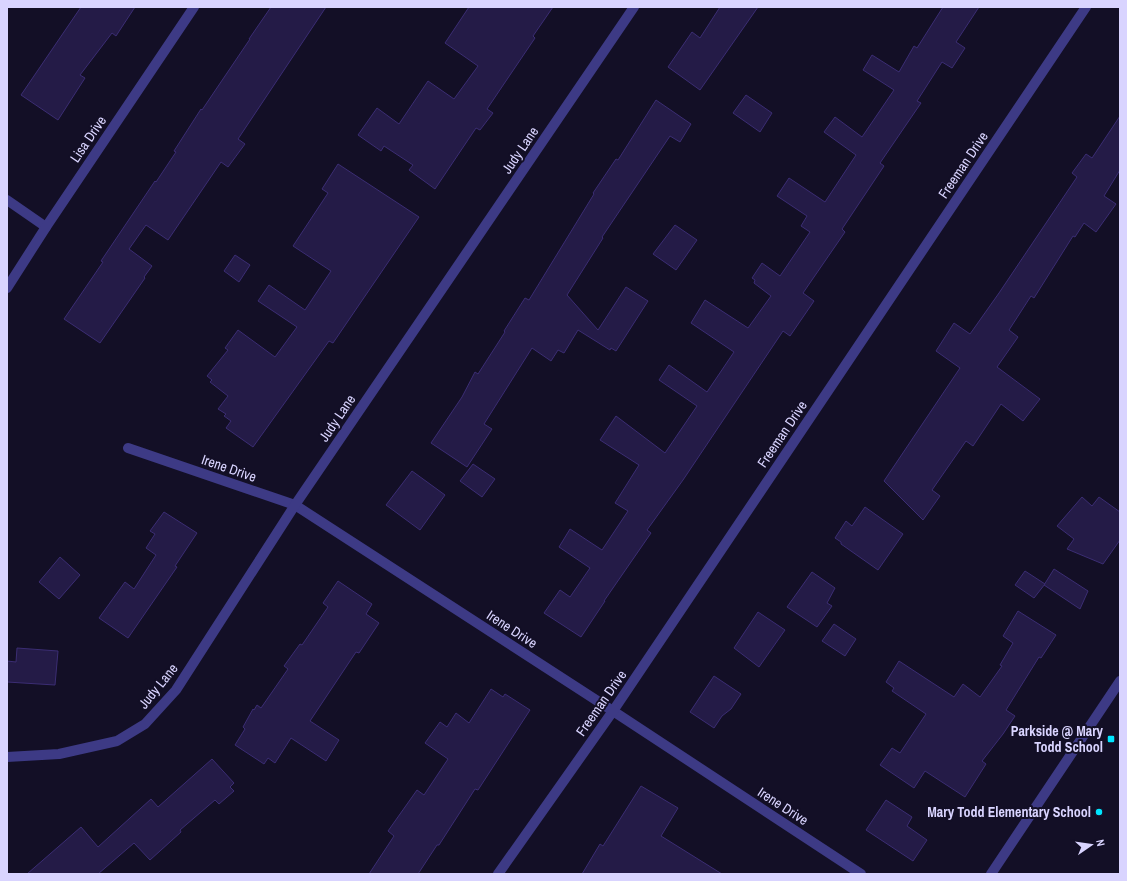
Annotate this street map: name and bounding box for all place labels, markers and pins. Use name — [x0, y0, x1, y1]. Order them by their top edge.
place label: Parkside @ Mary Todd School — [1011, 722, 1104, 756]
marker: Parkside @ Mary Todd School — [1106, 734, 1116, 744]
place label: Mary Todd Elementary School — [927, 803, 1091, 821]
marker: Mary Todd Elementary School — [1094, 807, 1104, 817]

